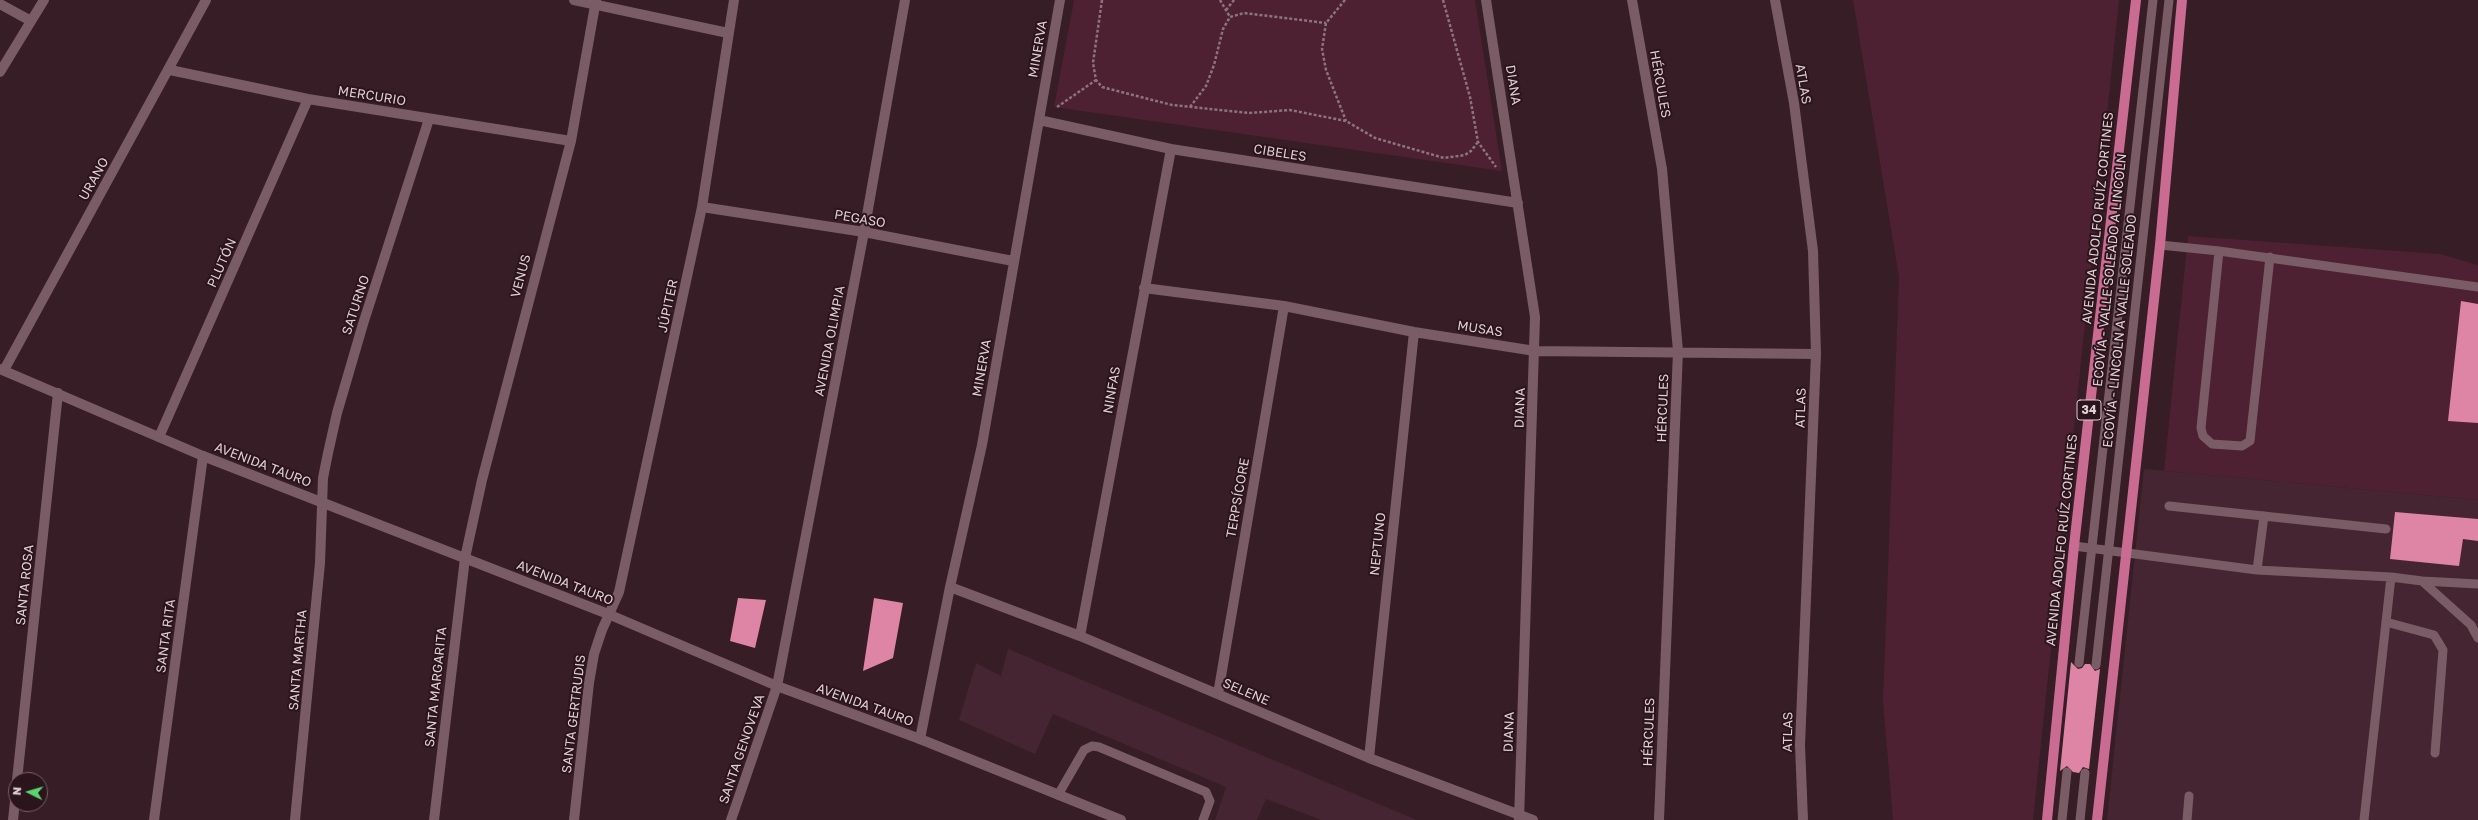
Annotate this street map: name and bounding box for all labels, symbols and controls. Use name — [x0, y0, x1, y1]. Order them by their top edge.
street label: MINERVA — [1025, 19, 1051, 79]
street label: HÉRCULES — [1646, 49, 1674, 119]
street label: ATLAS — [1792, 63, 1814, 105]
street label: DIANA — [1502, 64, 1524, 106]
street label: MERCURIO — [337, 83, 407, 109]
street label: AVENIDA ADOLFO RUÍZ CORTINES — [2079, 111, 2117, 325]
street label: CIBELES — [1252, 141, 1308, 165]
street label: ECOVÍA - VALLE SOLEADO A LINCOLN — [2090, 153, 2130, 387]
street label: URANO — [76, 155, 112, 203]
street label: PEGASO — [833, 207, 887, 231]
street label: ECOVÍA - LINCOLN A VALLE SOLEADO — [2100, 214, 2140, 448]
street label: PLUTÓN — [204, 236, 240, 290]
street label: VENUS — [508, 253, 534, 299]
street label: SATURNO — [339, 273, 373, 337]
street label: JÚPITER — [655, 278, 681, 334]
street label: AVENIDA OLIMPIA — [812, 284, 848, 398]
street label: MUSAS — [1456, 318, 1504, 340]
street label: MINERVA — [969, 338, 995, 398]
street label: NINFAS — [1100, 365, 1124, 415]
street label: HÉRCULES — [1654, 373, 1672, 443]
street label: DIANA — [1511, 387, 1529, 429]
street label: ATLAS — [1792, 388, 1810, 428]
road number: 34 — [2077, 400, 2101, 420]
street label: AVENIDA ADOLFO RUÍZ CORTINES — [2043, 433, 2081, 647]
street label: AVENIDA TAURO — [212, 439, 314, 491]
street label: TERPSÍCORE — [1223, 457, 1253, 539]
street label: NEPTUNO — [1367, 512, 1389, 576]
street label: SANTA ROSA — [13, 544, 37, 626]
street label: AVENIDA TAURO — [514, 557, 616, 609]
street label: SANTA RITA — [153, 598, 179, 674]
street label: SANTA MARTHA — [286, 609, 310, 711]
street label: SANTA MARGARITA — [422, 626, 450, 748]
street label: SANTA GERTRUDIS — [559, 654, 589, 774]
street label: SELENE — [1220, 675, 1272, 709]
street label: AVENIDA TAURO — [814, 680, 916, 730]
street label: SANTA GENOVEVA — [716, 692, 768, 806]
street label: HÉRCULES — [1640, 697, 1658, 767]
street label: DIANA — [1500, 711, 1518, 753]
street label: ATLAS — [1780, 712, 1796, 752]
north arrow — [8, 772, 48, 812]
text: N — [10, 786, 23, 796]

